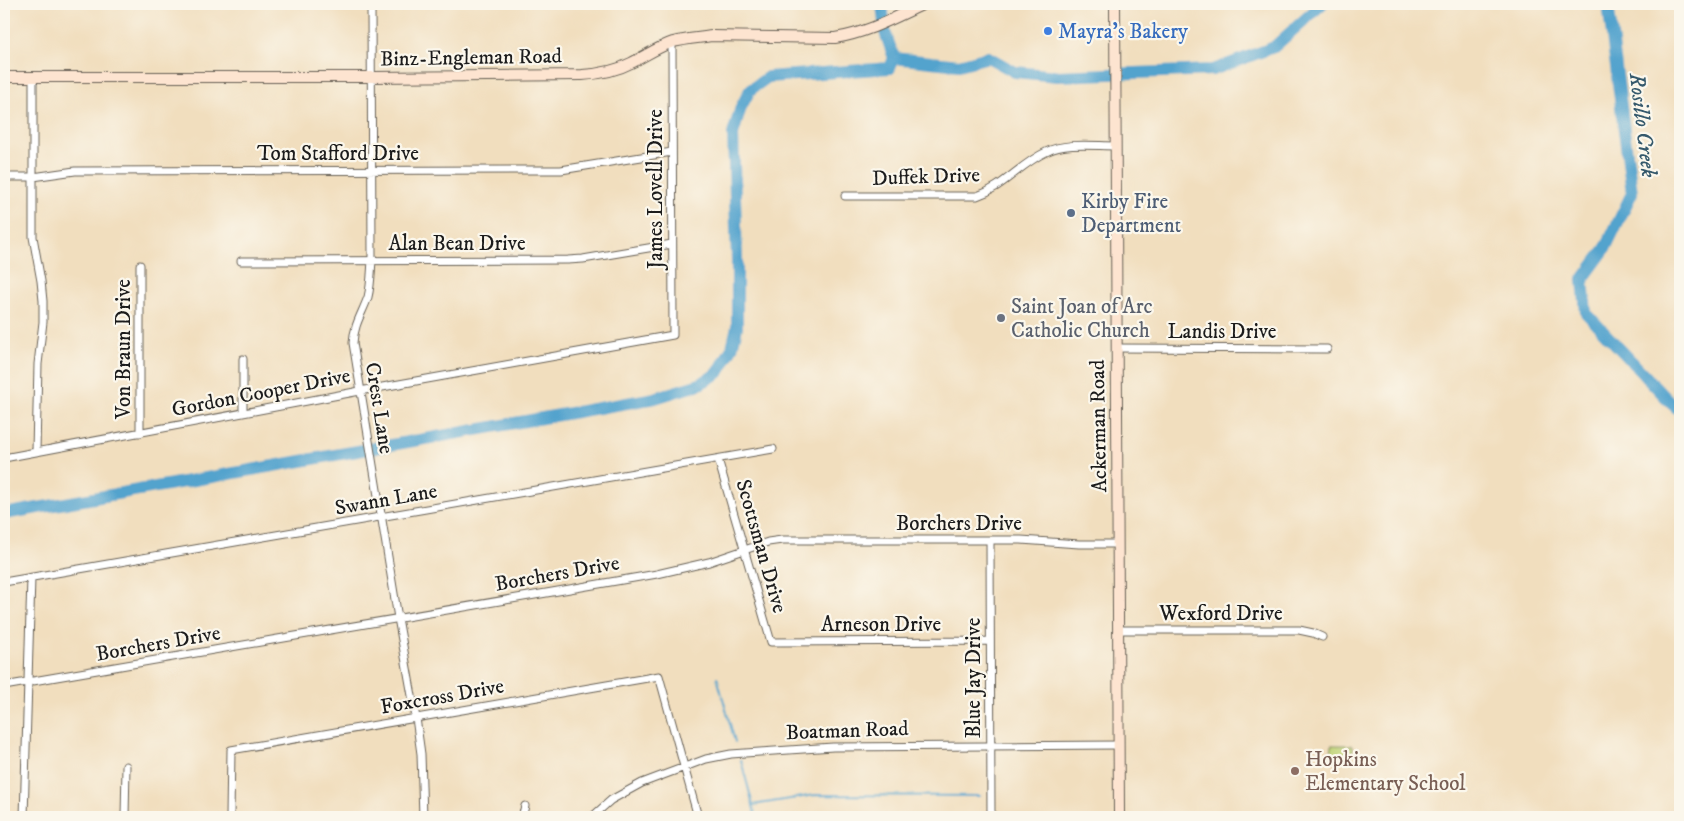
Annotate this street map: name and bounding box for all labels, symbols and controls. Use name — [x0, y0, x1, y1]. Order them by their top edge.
place label: Mayra's Bakery — [1058, 19, 1189, 45]
marker: Mayra's Bakery — [1042, 25, 1054, 37]
street label: Binz-Engleman Road — [380, 43, 563, 73]
water label: Rosillo Creek — [1623, 70, 1662, 180]
street label: James Lovell Drive — [643, 109, 669, 271]
street label: Tom Stafford Drive — [257, 141, 419, 167]
street label: Duffek Drive — [872, 162, 981, 192]
place label: Kirby Fire Department — [1081, 189, 1182, 239]
marker: Kirby Fire Department — [1065, 207, 1077, 219]
street label: Alan Bean Drive — [388, 231, 526, 257]
street label: Von Braun Drive — [111, 279, 137, 420]
place label: Saint Joan of Arc Catholic Church — [1011, 294, 1153, 344]
marker: Saint Joan of Arc Catholic Church — [995, 312, 1007, 324]
street label: Landis Drive — [1167, 319, 1277, 345]
street label: Ackerman Road — [1085, 359, 1113, 493]
street label: Crest Lane — [359, 361, 399, 456]
street label: Gordon Cooper Drive — [170, 363, 353, 423]
street label: Scottsman Drive — [730, 477, 793, 616]
street label: Swann Lane — [333, 478, 440, 522]
street label: Borchers Drive — [896, 511, 1022, 537]
street label: Borchers Drive — [493, 550, 622, 598]
street label: Wexford Drive — [1158, 601, 1283, 627]
street label: Arneson Drive — [821, 612, 941, 638]
street label: Blue Jay Drive — [961, 617, 987, 738]
street label: Borchers Drive — [94, 620, 223, 668]
street label: Foxcross Drive — [378, 673, 506, 721]
street label: Boatman Road — [785, 716, 909, 746]
place label: Hopkins Elementary School — [1305, 747, 1466, 797]
marker: Hopkins Elementary School — [1289, 765, 1301, 777]

